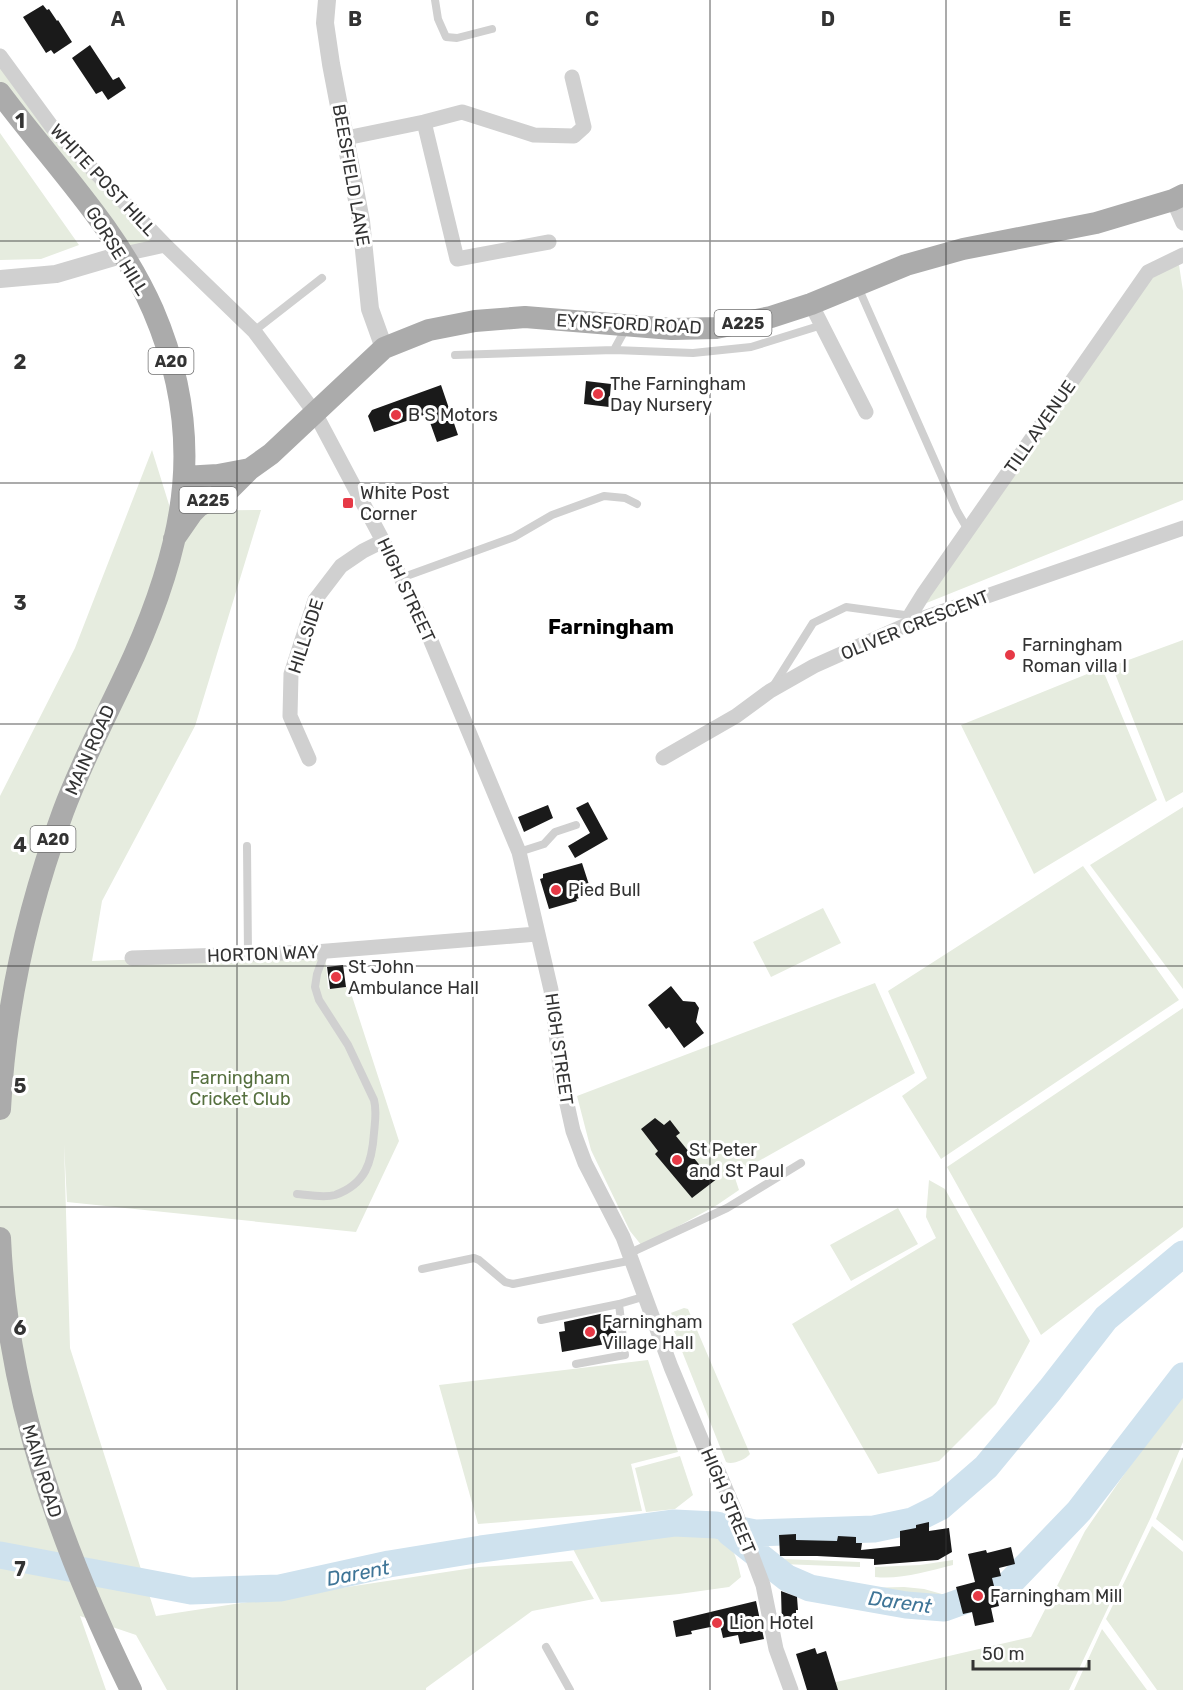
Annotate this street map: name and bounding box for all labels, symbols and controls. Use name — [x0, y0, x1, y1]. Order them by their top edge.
text: A — [111, 7, 126, 31]
text: B — [348, 7, 362, 31]
text: C — [585, 7, 599, 31]
text: D — [821, 7, 835, 31]
text: E — [1059, 7, 1071, 31]
street label: BEESFIELD LANE — [328, 102, 374, 248]
text: 1 — [15, 109, 25, 133]
street label: WHITE POST HILL — [45, 119, 161, 241]
street label: GORSE HILL — [81, 202, 153, 300]
street label: EYNSFORD ROAD — [556, 309, 702, 339]
road number: A225 — [714, 310, 771, 336]
road number: A20 — [148, 348, 194, 374]
text: 2 — [14, 350, 27, 374]
place label: The Farningham Day Nursery — [610, 373, 746, 416]
street label: TILL AVENUE — [1000, 376, 1080, 478]
marker: The Farningham Day Nursery — [591, 387, 605, 401]
place label: B S Motors — [408, 404, 498, 426]
marker: B S Motors — [389, 408, 403, 422]
place label: White Post Corner — [360, 482, 449, 525]
road number: A225 — [180, 487, 236, 513]
marker: White Post Corner — [341, 496, 355, 510]
street label: HIGH STREET — [372, 534, 440, 646]
street label: OLIVER CRESCENT — [838, 585, 992, 665]
text: 3 — [13, 591, 27, 615]
street label: HILLSIDE — [284, 596, 328, 676]
district label: Farningham — [548, 614, 674, 639]
place label: Farningham Roman villa I — [1022, 634, 1127, 677]
marker: Farningham Roman villa I — [1003, 648, 1017, 662]
street label: MAIN ROAD — [60, 702, 120, 798]
road number: A20 — [31, 826, 76, 852]
text: 4 — [13, 833, 27, 857]
place label: Pied Bull — [568, 879, 641, 901]
marker: Pied Bull — [549, 883, 563, 897]
street label: HORTON WAY — [207, 941, 320, 967]
place label: St John Ambulance Hall — [348, 956, 479, 999]
marker: St John Ambulance Hall — [329, 970, 343, 984]
street label: HIGH STREET — [540, 992, 578, 1106]
park label: Farningham Cricket Club — [189, 1067, 291, 1110]
text: 5 — [14, 1074, 27, 1098]
place label: St Peter and St Paul — [689, 1139, 784, 1182]
marker: St Peter and St Paul — [670, 1153, 684, 1167]
place label: Farningham Village Hall — [602, 1311, 703, 1354]
text: 6 — [13, 1316, 27, 1340]
marker: Farningham Village Hall — [583, 1325, 597, 1339]
street label: MAIN ROAD — [17, 1422, 67, 1520]
street label: HIGH STREET — [696, 1445, 760, 1557]
water label: Darent — [324, 1555, 392, 1591]
text: 7 — [14, 1557, 26, 1581]
place label: Farningham Mill — [990, 1585, 1122, 1607]
water label: Darent — [867, 1586, 934, 1618]
marker: Farningham Mill — [971, 1589, 985, 1603]
place label: Lion Hotel — [729, 1612, 814, 1634]
marker: Lion Hotel — [710, 1616, 724, 1630]
scale bar — [973, 1633, 1088, 1671]
text: 50 m — [982, 1643, 1025, 1665]

